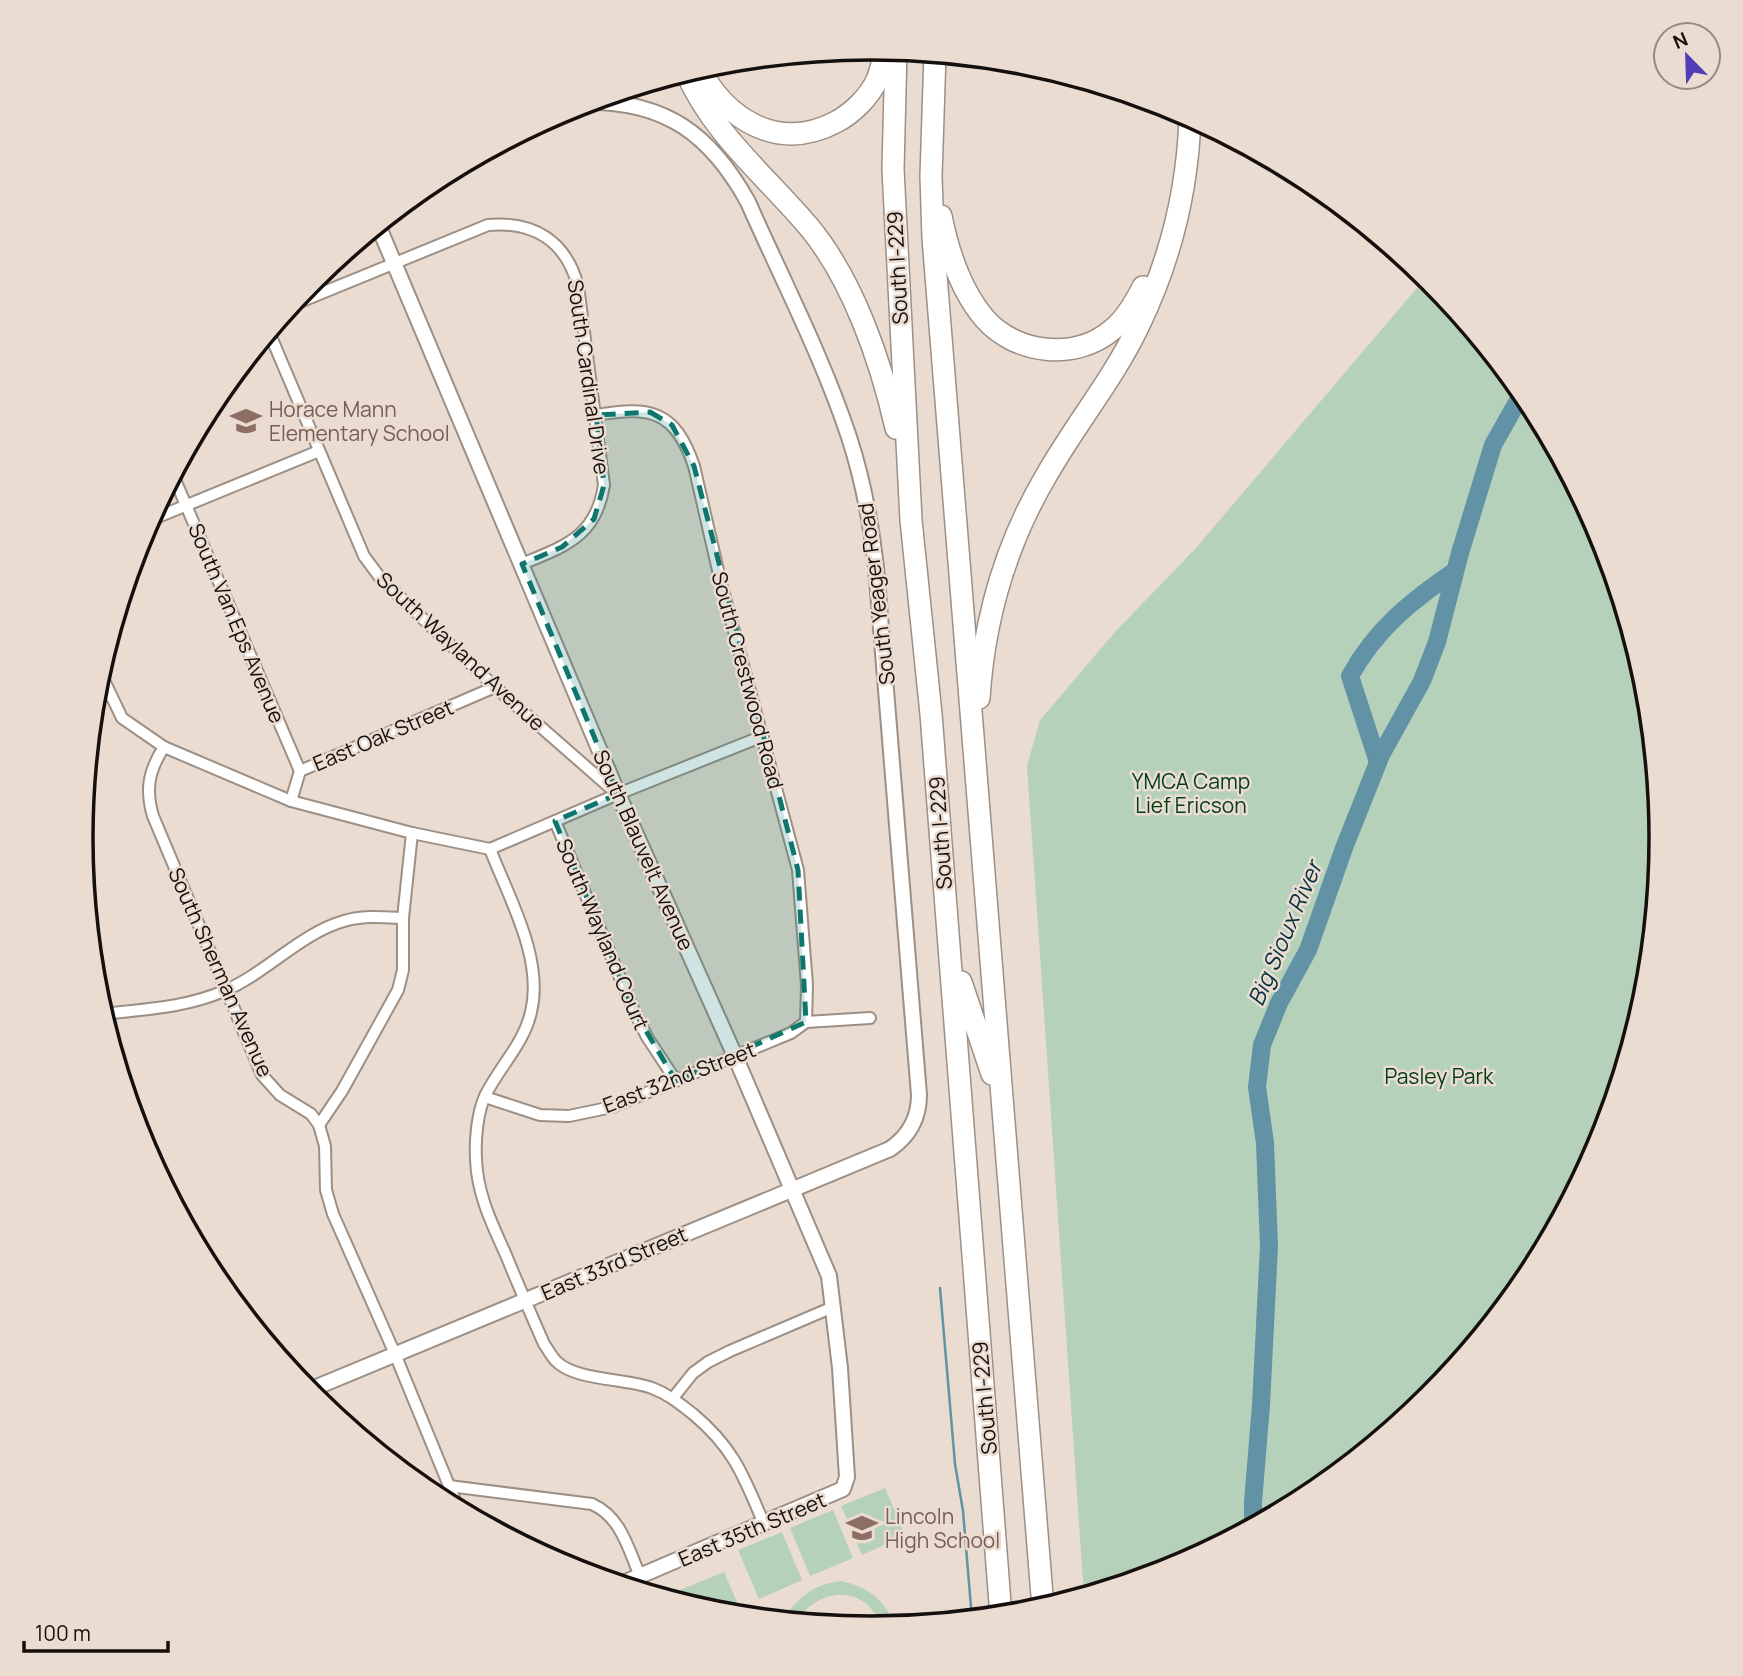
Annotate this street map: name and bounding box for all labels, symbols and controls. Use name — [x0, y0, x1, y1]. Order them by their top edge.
north arrow — [1652, 21, 1722, 91]
text: N — [1669, 26, 1692, 55]
street label: South I-229 — [880, 211, 914, 325]
street label: South Cardinal Drive — [561, 278, 617, 476]
place label: Horace Mann Elementary School — [269, 395, 450, 447]
school or university icon: Horace Mann Elementary School — [229, 404, 263, 438]
street label: South Yeager Road — [851, 502, 901, 686]
street label: South Van Eps Avenue — [182, 519, 292, 727]
street label: South Wayland Avenue — [371, 565, 551, 737]
street label: South Crestwood Road — [705, 568, 791, 792]
street label: East Oak Street — [308, 693, 458, 777]
street label: South Blauvelt Avenue — [587, 745, 701, 955]
park label: YMCA Camp Lief Ericson — [1132, 767, 1250, 819]
street label: South I-229 — [922, 775, 958, 891]
street label: South Wayland Court — [550, 834, 656, 1034]
water label: Big Sioux River — [1239, 853, 1330, 1010]
street label: South Sherman Avenue — [162, 863, 280, 1081]
street label: East 32nd Street — [599, 1035, 759, 1119]
park label: Pasley Park — [1385, 1062, 1494, 1090]
street label: East 33rd Street — [537, 1220, 691, 1306]
street label: South I-229 — [965, 1340, 1003, 1456]
street label: East 35th Street — [674, 1485, 830, 1573]
place label: Lincoln High School — [885, 1502, 1000, 1554]
school or university icon: Lincoln High School — [845, 1511, 879, 1545]
scale bar — [24, 1610, 168, 1654]
text: 100 m — [35, 1619, 91, 1647]

